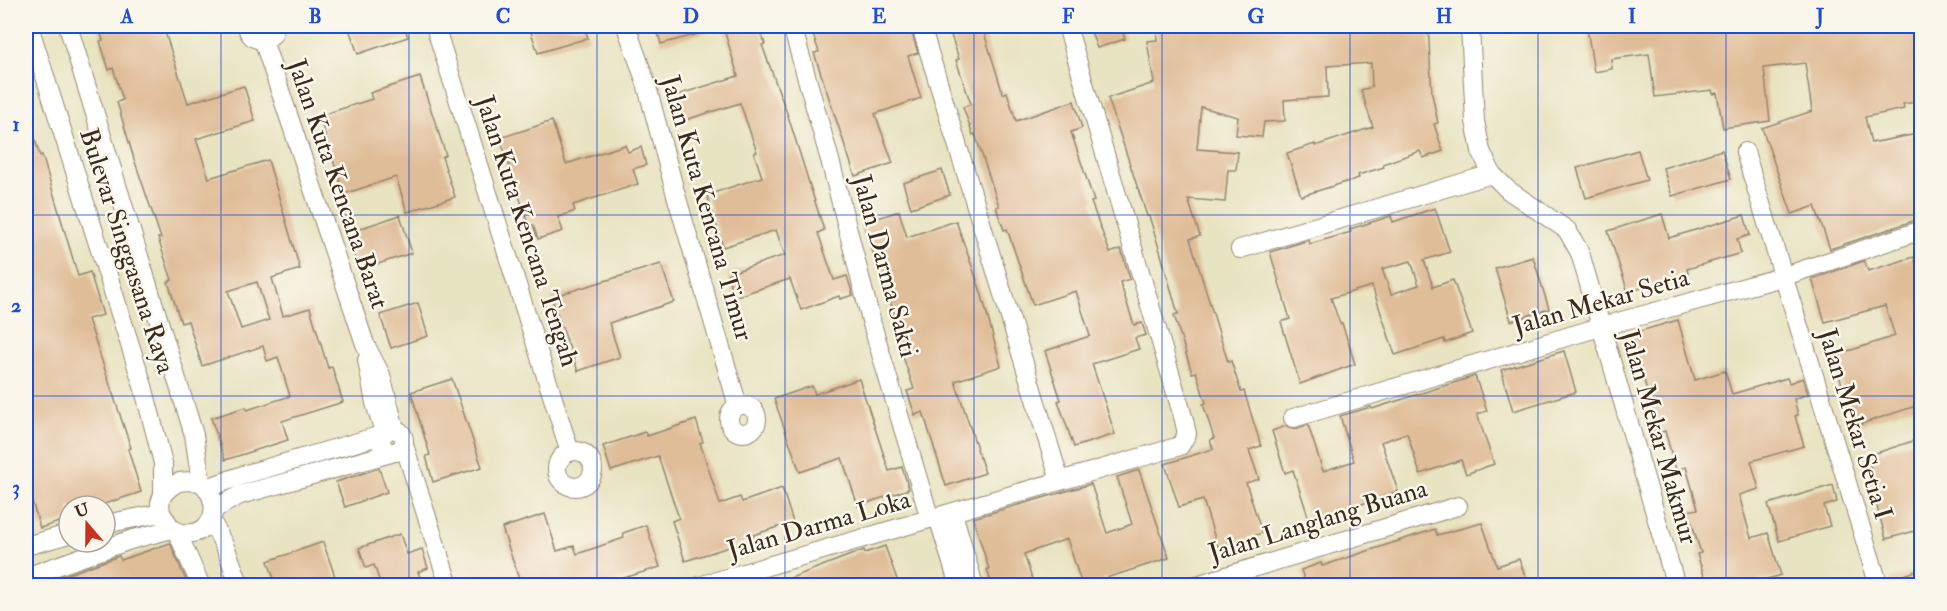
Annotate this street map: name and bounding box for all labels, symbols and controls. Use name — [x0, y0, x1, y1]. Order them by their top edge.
text: A — [120, 4, 134, 29]
text: B — [308, 4, 322, 29]
text: C — [496, 4, 510, 29]
text: D — [683, 4, 699, 29]
text: E — [872, 4, 887, 29]
text: F — [1062, 4, 1075, 29]
text: G — [1248, 4, 1265, 29]
text: H — [1436, 4, 1452, 29]
text: I — [1628, 4, 1636, 29]
text: J — [1815, 4, 1824, 29]
street label: Jalan Kuta Kencana Barat — [280, 54, 396, 313]
street label: Jalan Kuta Kencana Timur — [654, 71, 760, 345]
street label: Jalan Kuta Kencana Tengah — [468, 91, 586, 371]
text: 1 — [12, 112, 20, 137]
street label: Bulevar Singgasana Raya — [72, 124, 182, 378]
street label: Jalan Darma Sakti — [845, 170, 925, 361]
street label: Jalan Mekar Setia — [1508, 261, 1693, 343]
text: 2 — [11, 293, 21, 318]
street label: Jalan Mekar Setia I — [1810, 324, 1899, 523]
street label: Jalan Mekar Makmur — [1613, 325, 1705, 548]
street label: Jalan Langlang Buana — [1204, 472, 1431, 570]
text: 3 — [12, 475, 20, 500]
street label: Jalan Darma Loka — [723, 483, 915, 567]
north arrow — [57, 494, 117, 554]
text: U — [72, 499, 92, 523]

